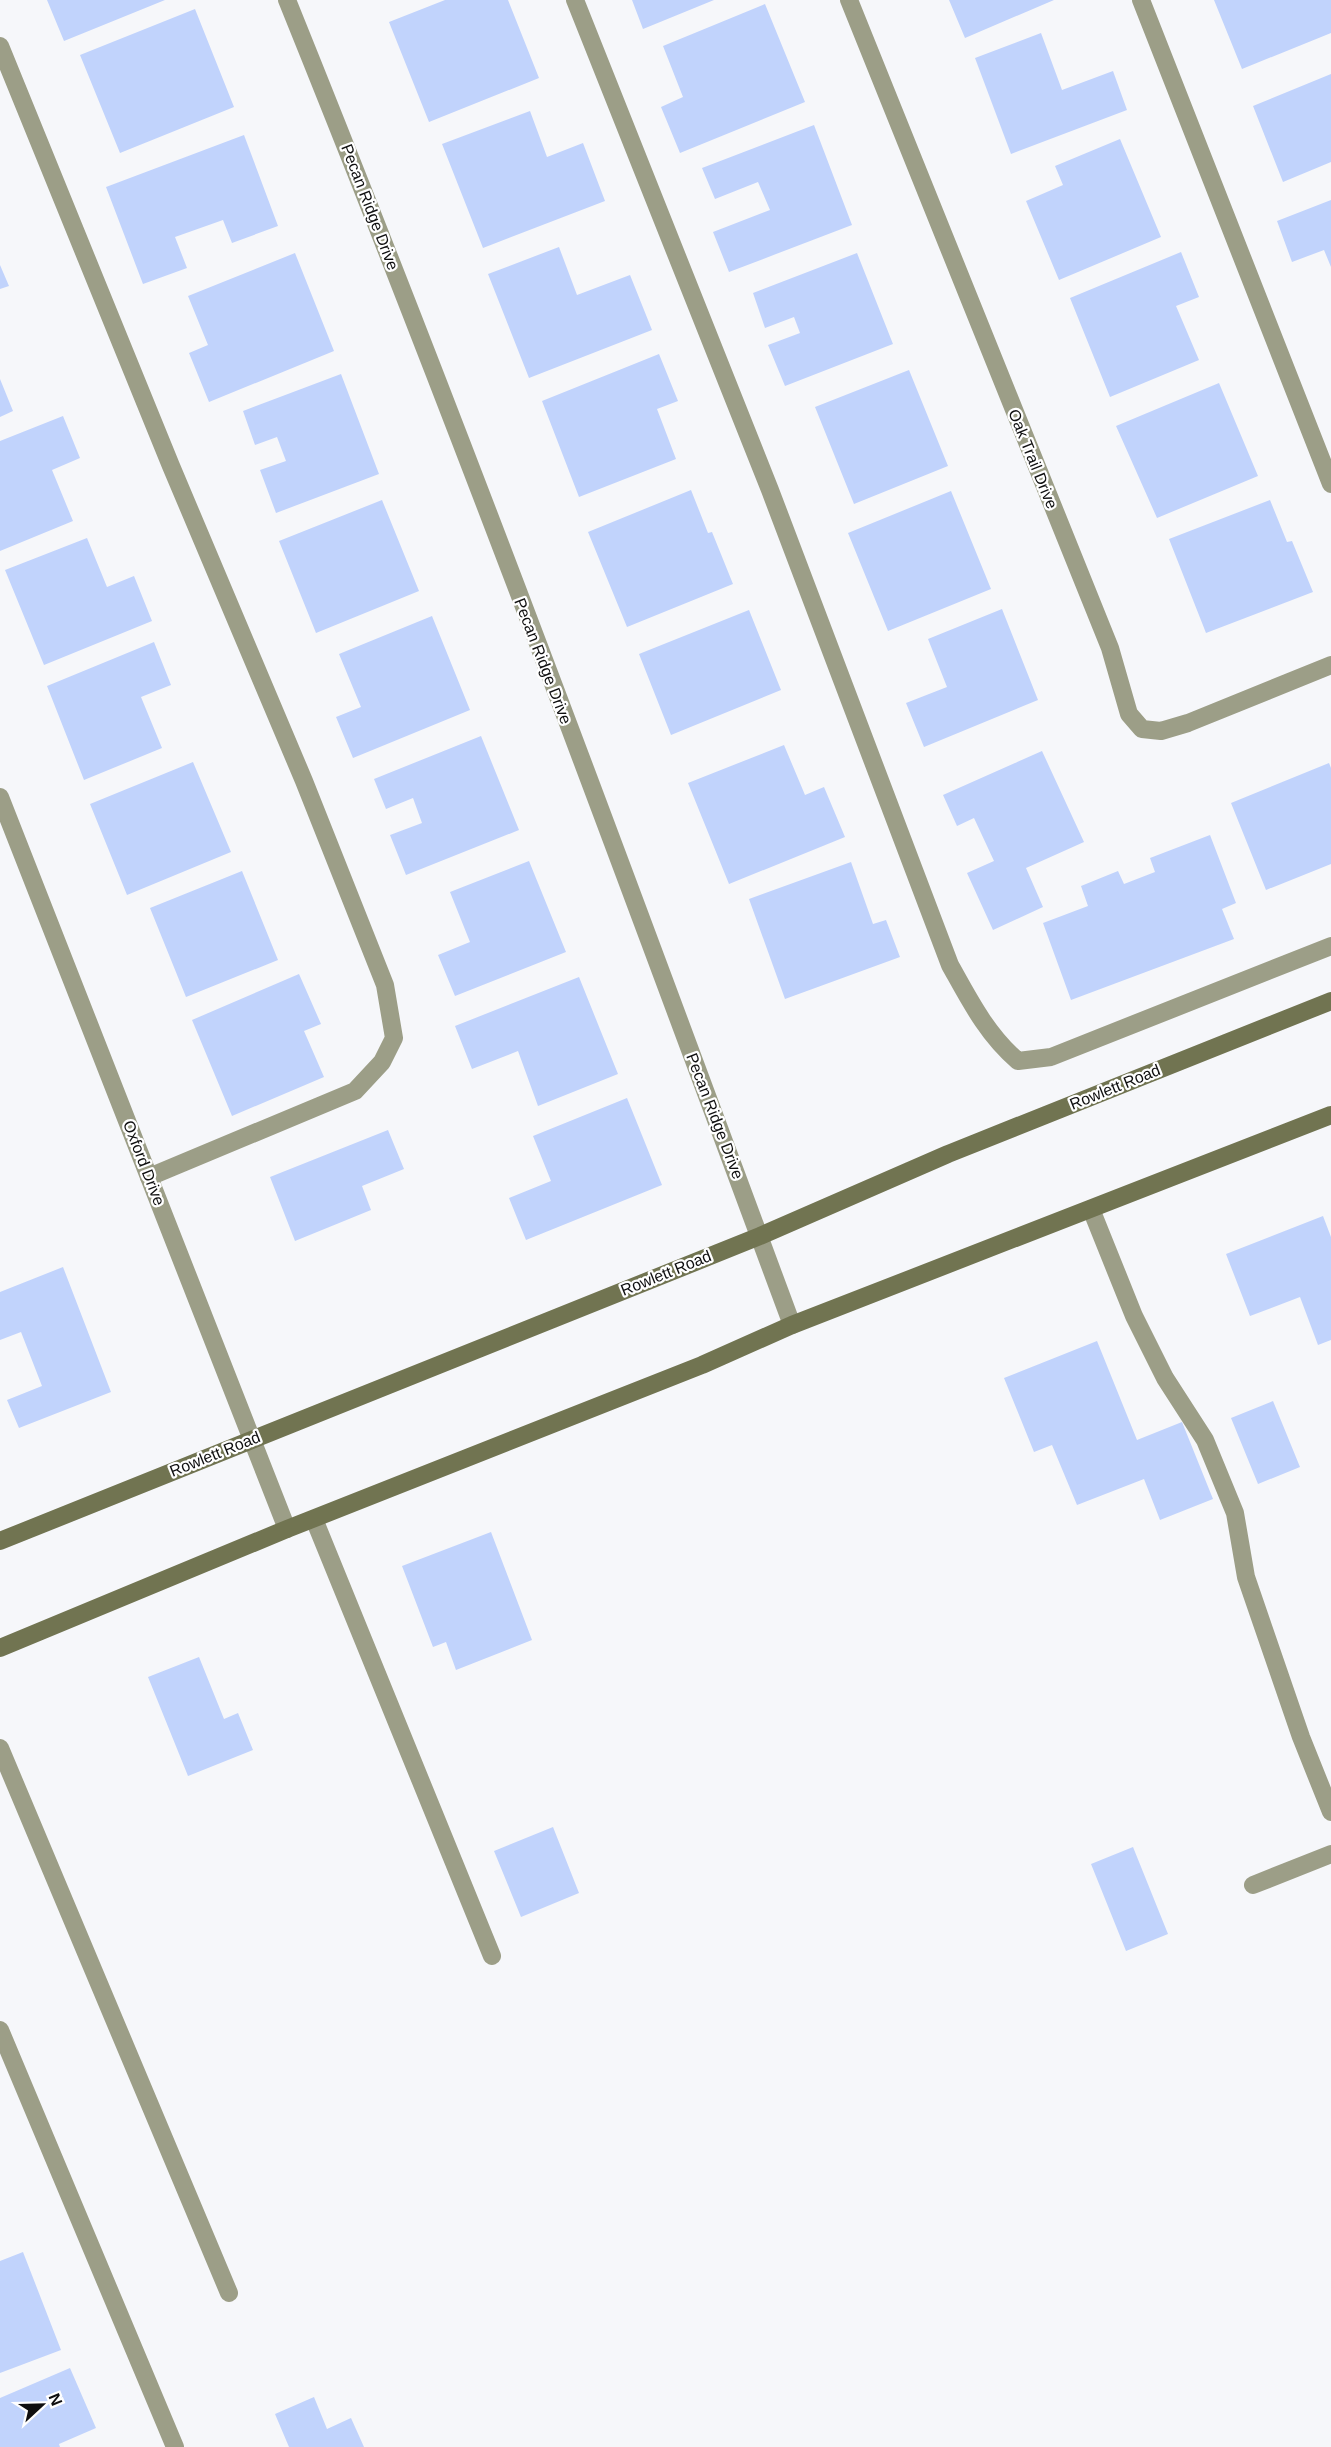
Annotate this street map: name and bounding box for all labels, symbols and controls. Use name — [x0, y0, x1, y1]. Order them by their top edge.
street label: Pecan Ridge Drive — [338, 142, 402, 272]
street label: Oak Trail Drive — [1005, 407, 1061, 511]
street label: Pecan Ridge Drive — [511, 596, 575, 726]
street label: Pecan Ridge Drive — [683, 1051, 747, 1181]
street label: Rowlett Road — [1067, 1061, 1163, 1113]
street label: Oxford Drive — [120, 1118, 168, 1208]
street label: Rowlett Road — [618, 1247, 714, 1299]
street label: Rowlett Road — [167, 1428, 263, 1480]
north arrow — [12, 2375, 72, 2435]
text: N — [45, 2391, 65, 2408]

